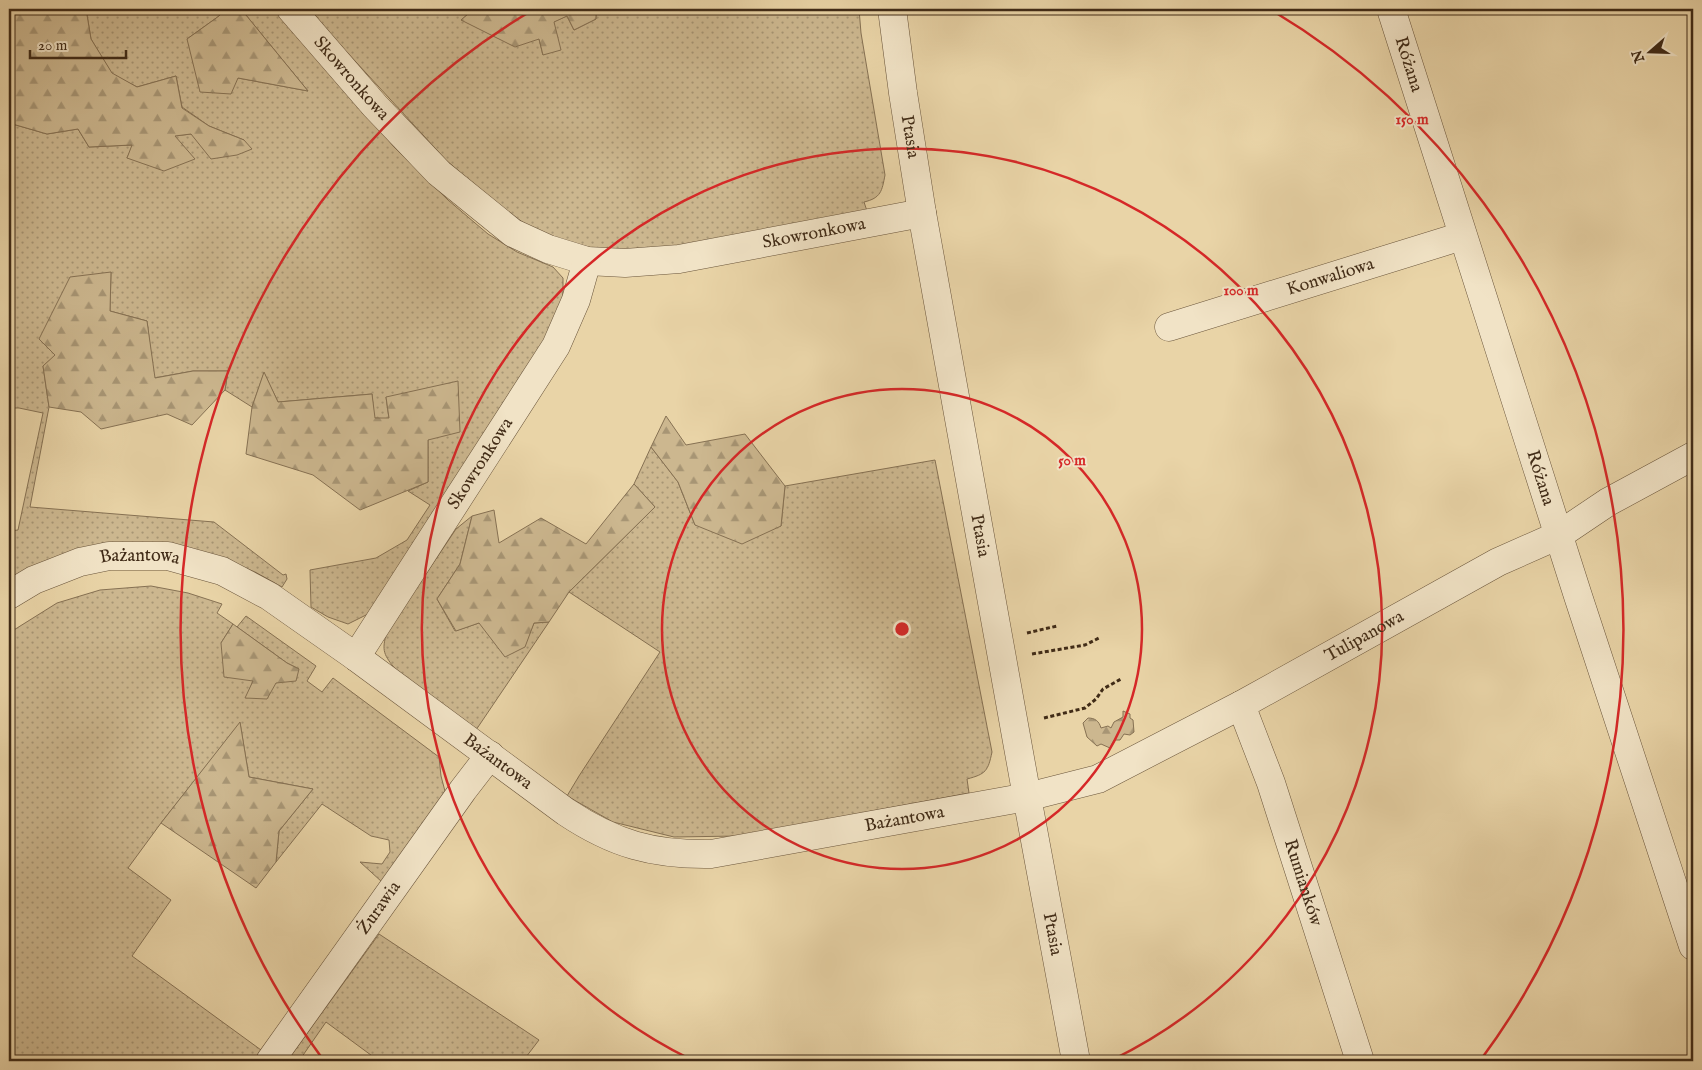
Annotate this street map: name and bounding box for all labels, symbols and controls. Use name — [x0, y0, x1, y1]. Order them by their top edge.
scale bar — [30, 28, 126, 60]
north arrow — [1624, 28, 1674, 78]
street label: Skowronkowa — [308, 32, 394, 126]
street label: Różana — [1389, 34, 1428, 95]
text: 20 m — [38, 36, 68, 55]
text: N — [1628, 47, 1650, 66]
text: 150 m — [1395, 110, 1429, 129]
street label: Ptasia — [895, 114, 925, 160]
street label: Skowronkowa — [760, 212, 868, 254]
street label: Konwaliowa — [1284, 252, 1377, 301]
text: 100 m — [1223, 281, 1259, 300]
street label: Skowronkowa — [442, 413, 518, 514]
street label: Różana — [1521, 447, 1560, 509]
text: 50 m — [1058, 451, 1086, 470]
street label: Ptasia — [965, 512, 995, 559]
street label: Bażantowa — [97, 544, 183, 570]
street label: Tulipanowa — [1321, 605, 1408, 668]
centre of rings — [893, 620, 911, 638]
street label: Bażantowa — [459, 728, 537, 795]
street label: Bażantowa — [863, 801, 946, 838]
street label: Rumianków — [1278, 836, 1328, 930]
street label: Żurawia — [351, 876, 406, 939]
street label: Ptasia — [1037, 911, 1068, 958]

